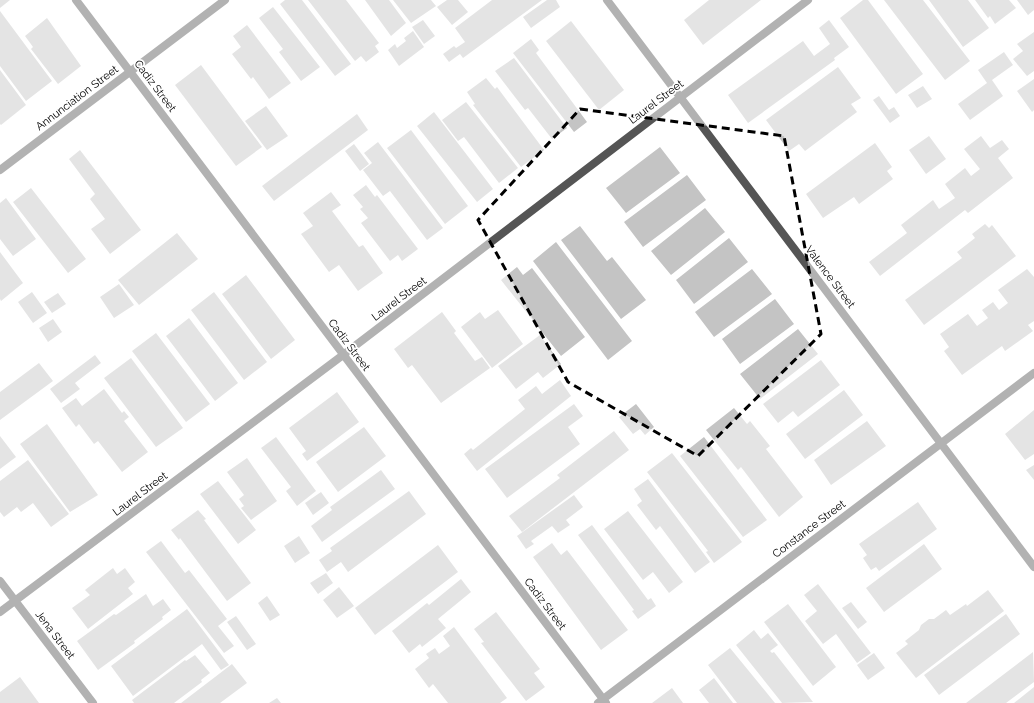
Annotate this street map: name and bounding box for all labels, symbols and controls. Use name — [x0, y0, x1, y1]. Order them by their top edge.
street label: Cadiz Street — [131, 58, 179, 115]
street label: Annunciation Street — [33, 63, 121, 133]
street label: Laurel Street — [626, 77, 686, 127]
street label: Valence Street — [802, 243, 858, 311]
street label: Laurel Street — [369, 274, 429, 324]
street label: Cadiz Street — [325, 317, 373, 374]
street label: Laurel Street — [110, 469, 170, 519]
street label: Constance Street — [770, 497, 848, 561]
street label: Cadiz Street — [521, 576, 569, 633]
street label: Jena Street — [33, 608, 78, 662]

